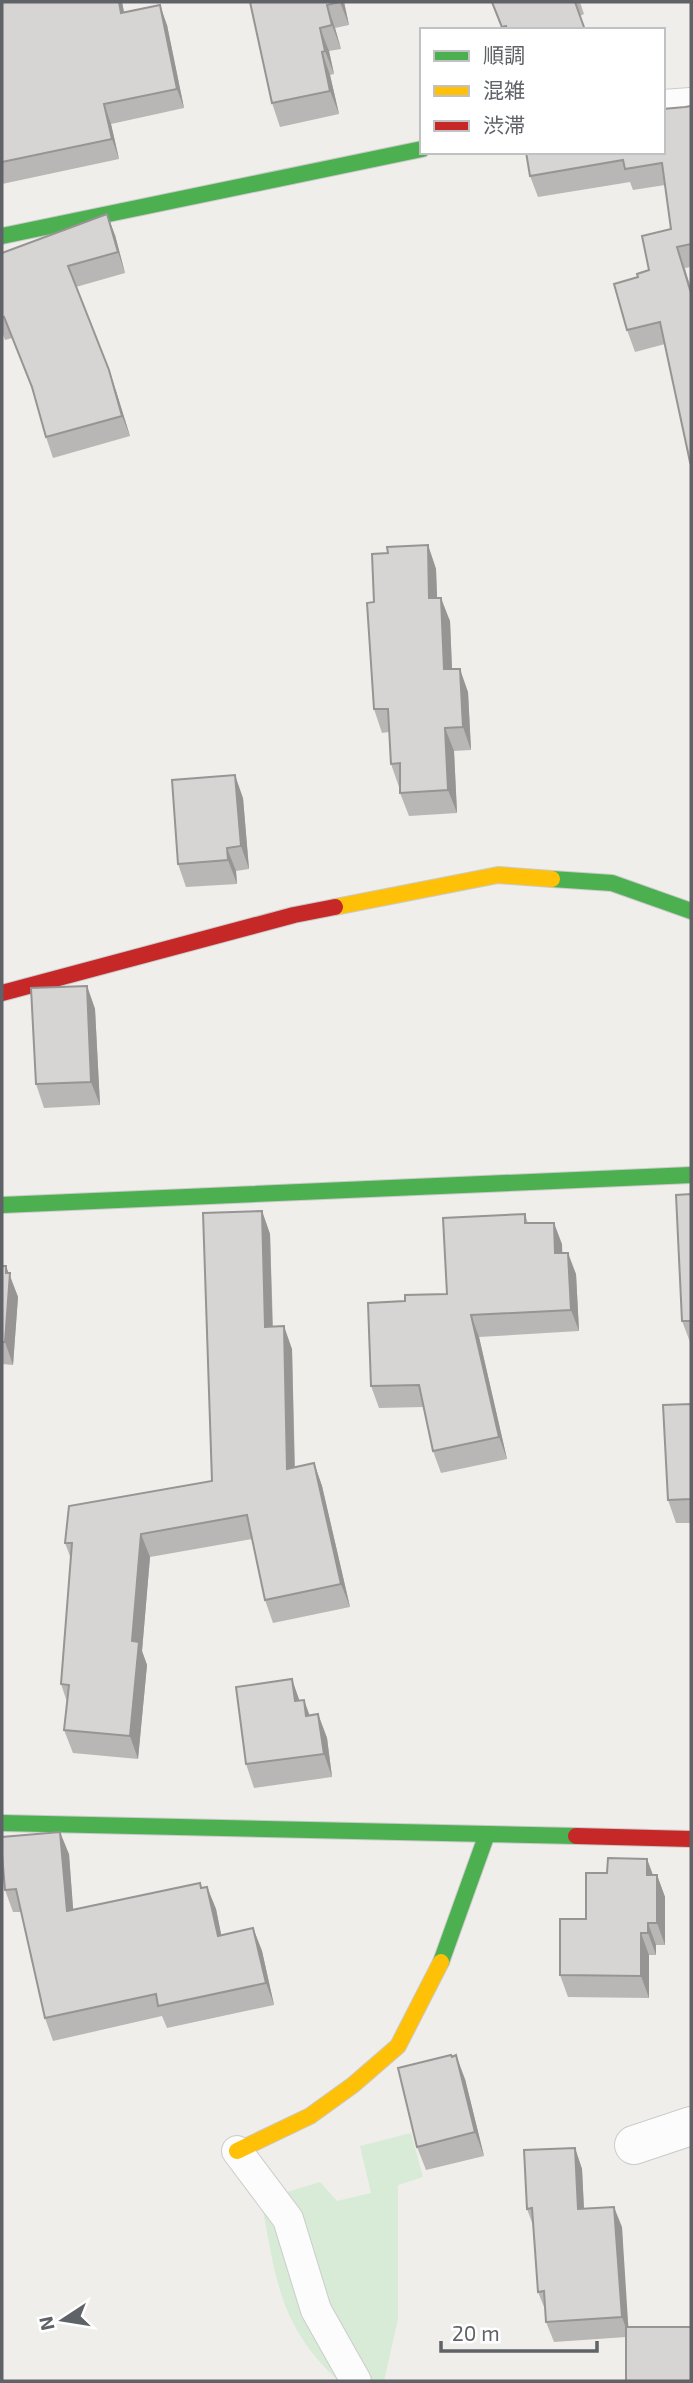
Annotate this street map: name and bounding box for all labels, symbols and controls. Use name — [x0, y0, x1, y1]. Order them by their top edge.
legend — [420, 28, 665, 154]
text: 順調 — [483, 42, 525, 67]
text: 混雑 — [483, 77, 525, 102]
text: 渋滞 — [483, 112, 525, 137]
north arrow — [28, 2285, 98, 2355]
scale bar — [441, 2310, 597, 2354]
text: N — [33, 2315, 59, 2333]
text: 20 m — [452, 2320, 500, 2345]

